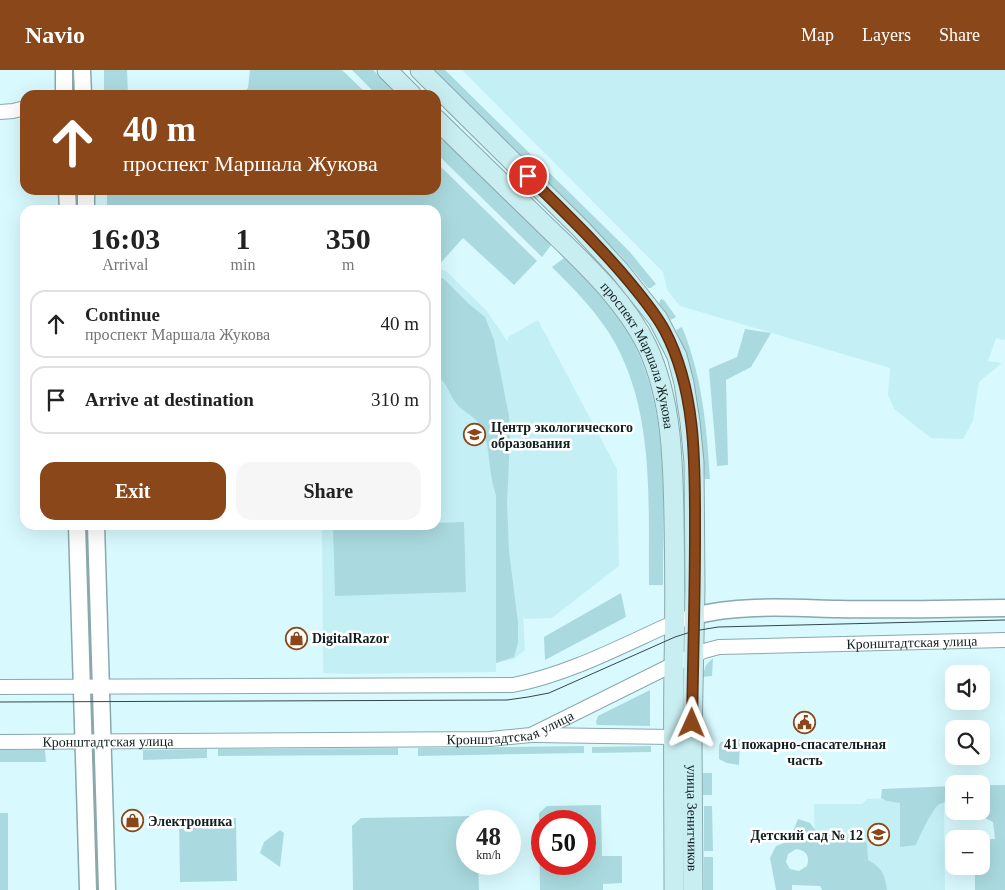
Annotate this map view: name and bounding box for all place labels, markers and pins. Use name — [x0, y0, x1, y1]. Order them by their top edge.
pin — [507, 155, 549, 197]
place label: Центр экологического образования — [491, 420, 633, 451]
school or university icon: Центр экологического образования — [463, 423, 487, 447]
shop icon: DigitalRazor — [284, 626, 308, 650]
place label: DigitalRazor — [312, 631, 389, 646]
public building icon: 41 пожарно-спасательная часть — [793, 710, 817, 734]
place label: 41 пожарно-спасательная часть — [724, 737, 887, 768]
shop icon: Электроника — [120, 809, 144, 833]
place label: Электроника — [148, 814, 232, 829]
school or university icon: Детский сад № 12 — [867, 823, 891, 847]
place label: Детский сад № 12 — [750, 828, 863, 843]

